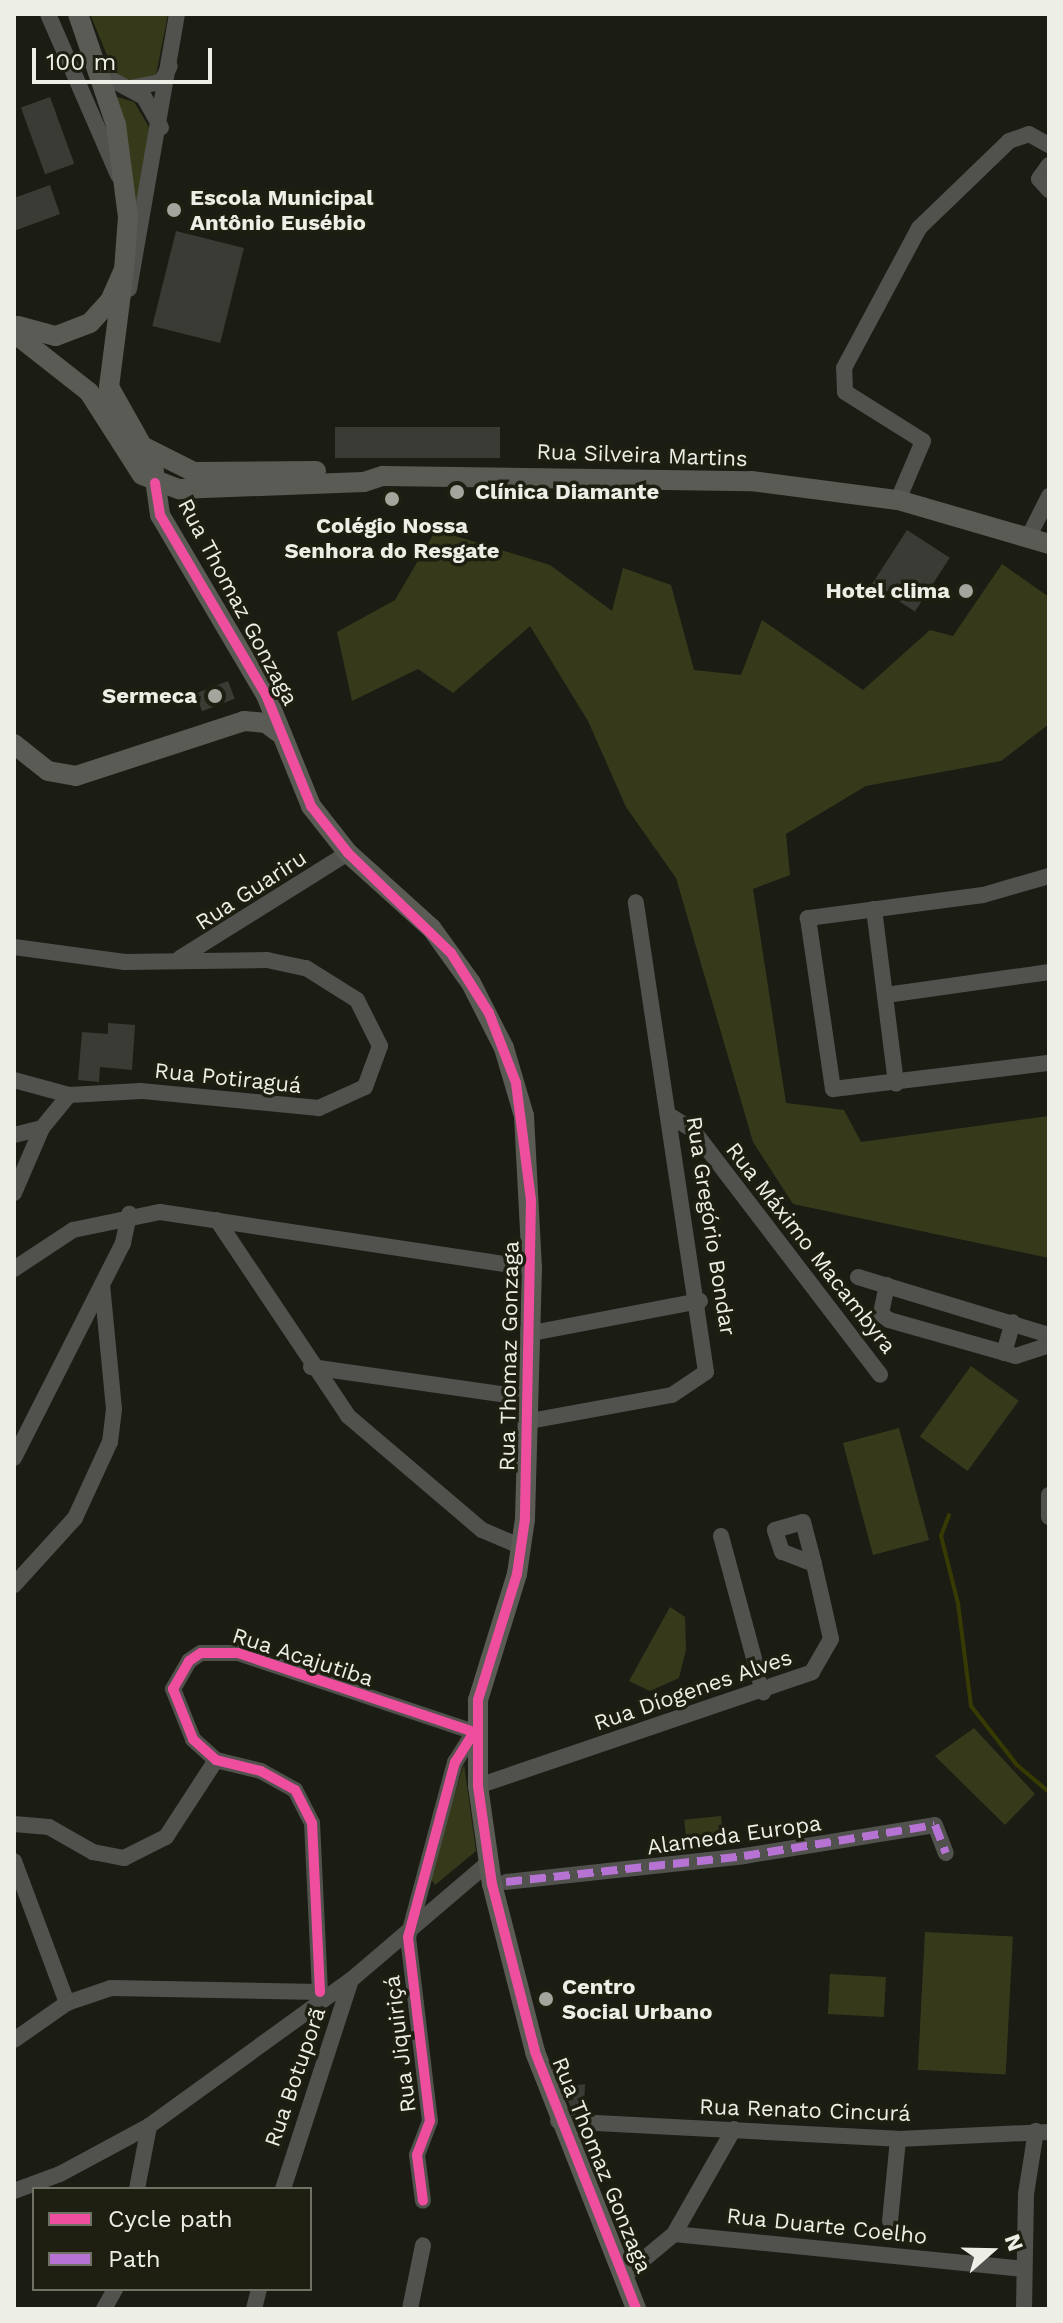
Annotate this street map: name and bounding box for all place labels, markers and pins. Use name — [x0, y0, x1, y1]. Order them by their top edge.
place label: Escola Municipal Antônio Eusébio — [190, 184, 374, 236]
marker: Escola Municipal Antônio Eusébio — [165, 201, 183, 219]
place label: Clínica Diamante — [475, 479, 659, 505]
marker: Clínica Diamante — [446, 481, 468, 503]
marker: Colégio Nossa Senhora do Resgate — [383, 490, 401, 508]
place label: Colégio Nossa Senhora do Resgate — [284, 512, 500, 564]
place label: Hotel clima — [825, 578, 950, 604]
marker: Hotel clima — [957, 582, 975, 600]
place label: Sermeca — [102, 683, 197, 709]
marker: Sermeca — [204, 685, 226, 707]
place label: Centro Social Urbano — [562, 1973, 713, 2024]
marker: Centro Social Urbano — [537, 1990, 555, 2008]

